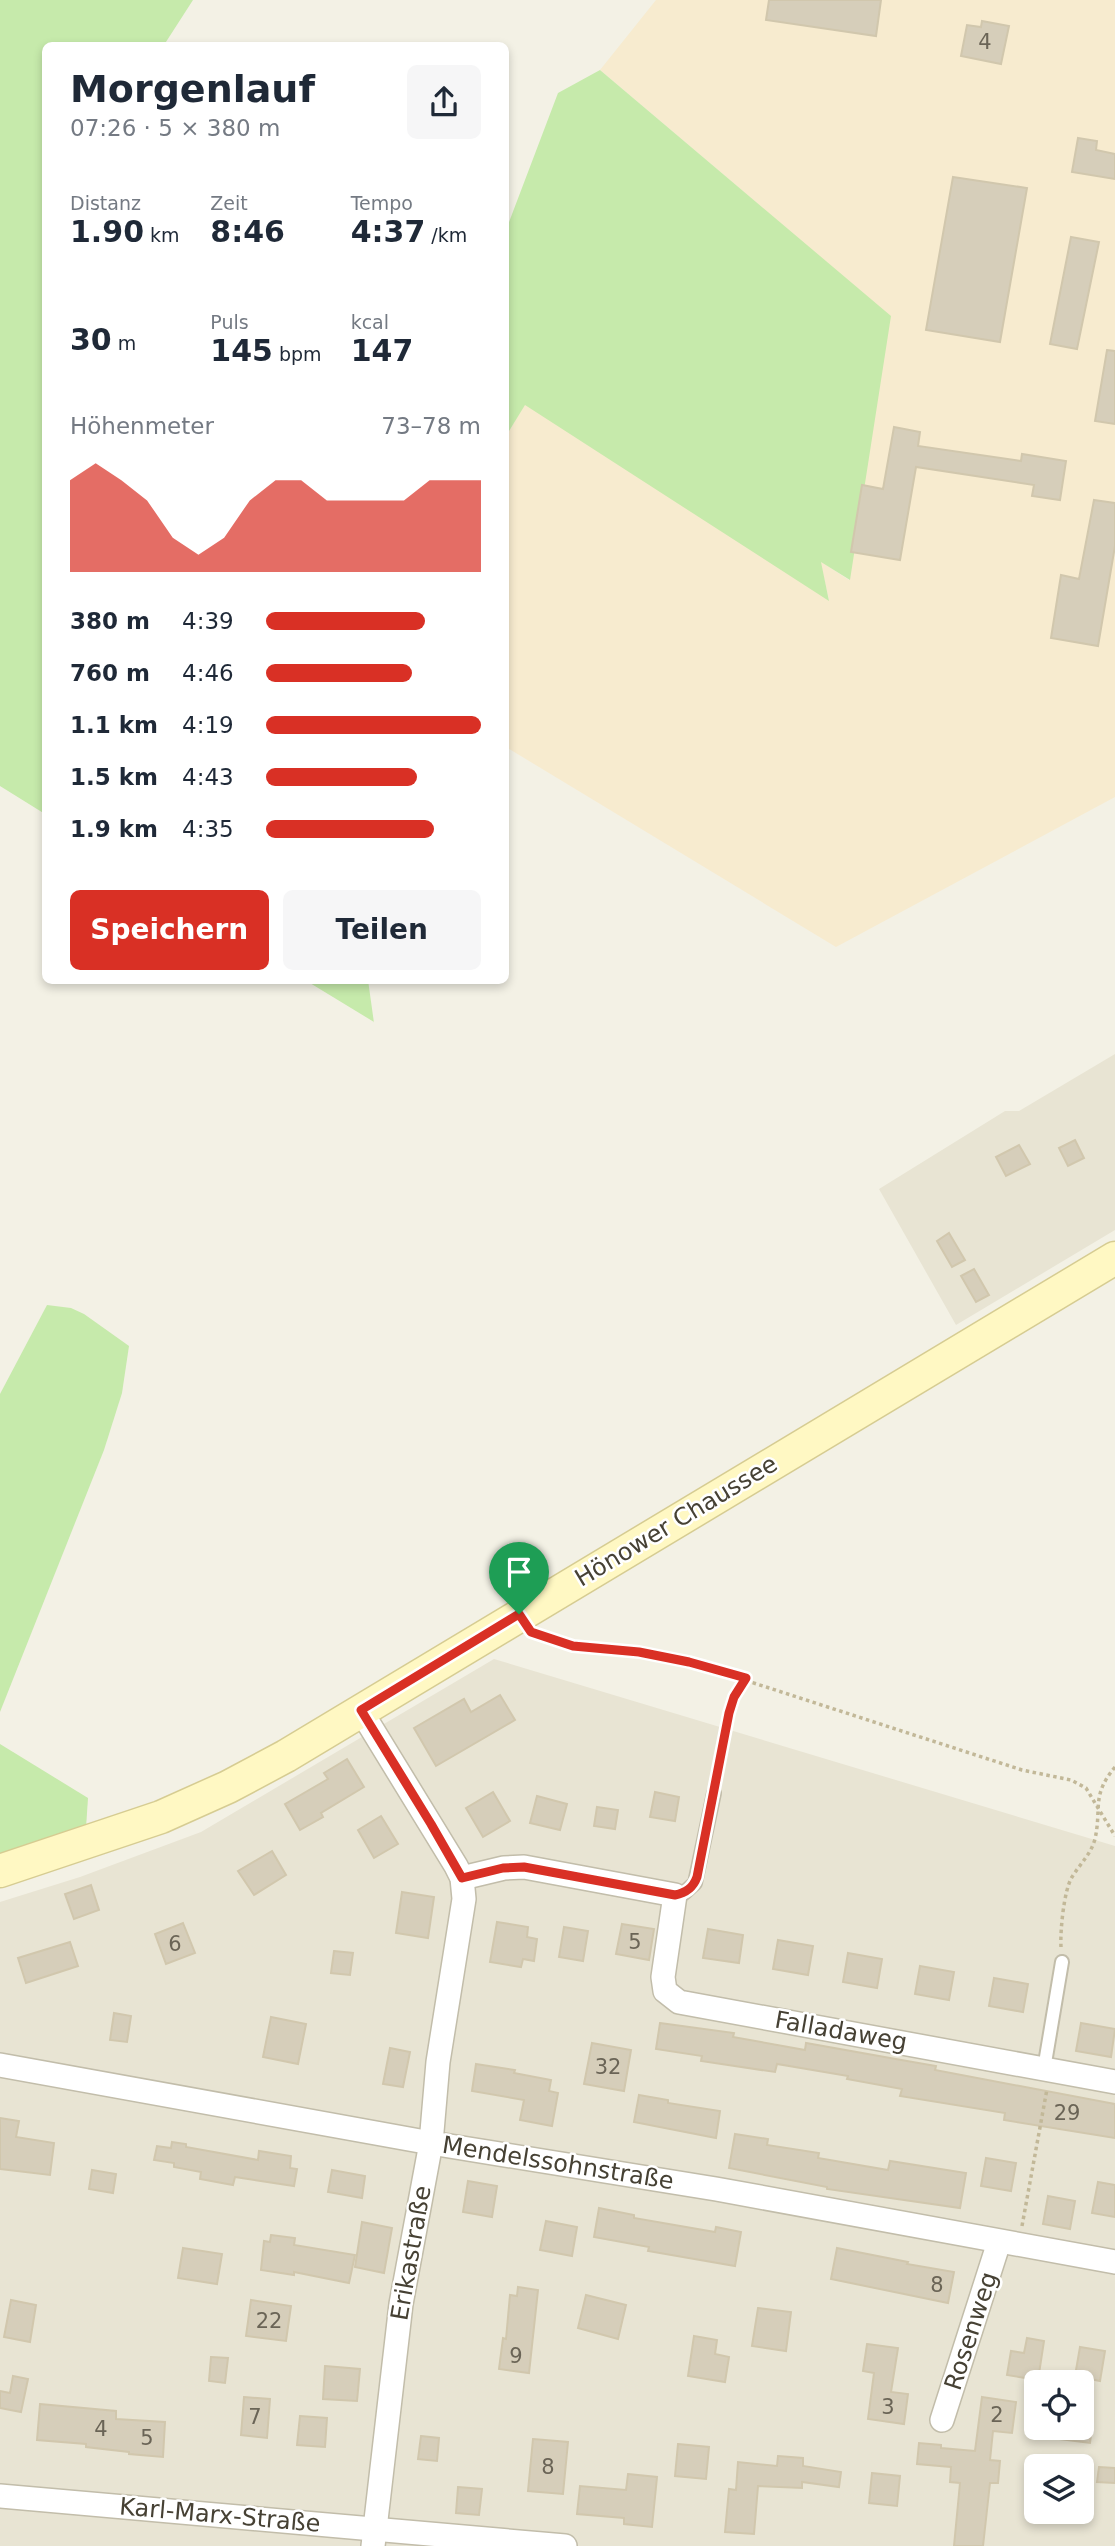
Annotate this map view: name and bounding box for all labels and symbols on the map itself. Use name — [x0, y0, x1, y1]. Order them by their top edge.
house number: 4 — [978, 30, 992, 54]
street label: Hönower Chaussee — [570, 1450, 782, 1592]
pin — [489, 1542, 549, 1614]
house number: 5 — [628, 1930, 642, 1954]
house number: 6 — [168, 1932, 182, 1956]
street label: Falladaweg — [773, 2006, 909, 2056]
house number: 32 — [595, 2055, 621, 2079]
house number: 29 — [1054, 2101, 1080, 2125]
street label: Mendelssohnstraße — [440, 2131, 676, 2195]
street label: Erikastraße — [385, 2183, 437, 2323]
street label: Rosenweg — [939, 2268, 1003, 2394]
house number: 8 — [930, 2273, 944, 2297]
house number: 22 — [256, 2309, 282, 2333]
house number: 9 — [509, 2344, 523, 2368]
house number: 3 — [881, 2395, 895, 2419]
house number: 2 — [990, 2403, 1004, 2427]
house number: 7 — [248, 2405, 262, 2429]
house number: 4 — [94, 2417, 108, 2441]
house number: 5 — [140, 2426, 154, 2450]
house number: 8 — [541, 2455, 555, 2479]
street label: Karl-Marx-Straße — [118, 2492, 322, 2538]

